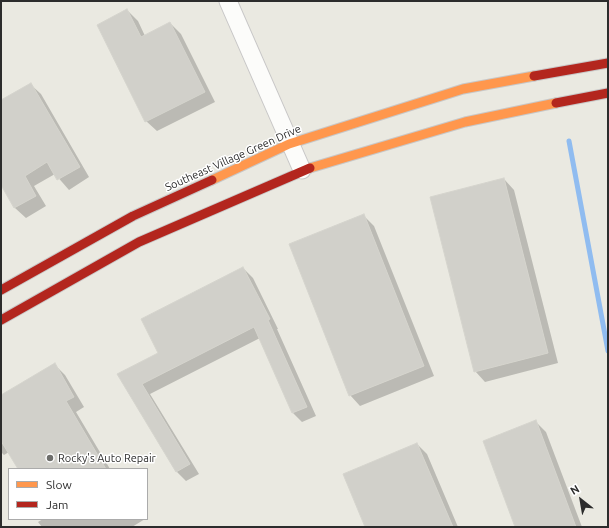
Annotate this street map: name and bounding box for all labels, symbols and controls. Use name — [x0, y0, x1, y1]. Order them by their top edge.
street label: Southeast Village Green Drive — [163, 122, 303, 194]
place label: Rocky's Auto Repair — [58, 451, 156, 465]
marker: Rocky's Auto Repair — [45, 453, 55, 463]
legend — [8, 468, 148, 520]
text: Slow — [46, 478, 72, 491]
north arrow — [561, 480, 601, 520]
text: N — [568, 482, 581, 497]
text: Jam — [46, 498, 68, 511]

